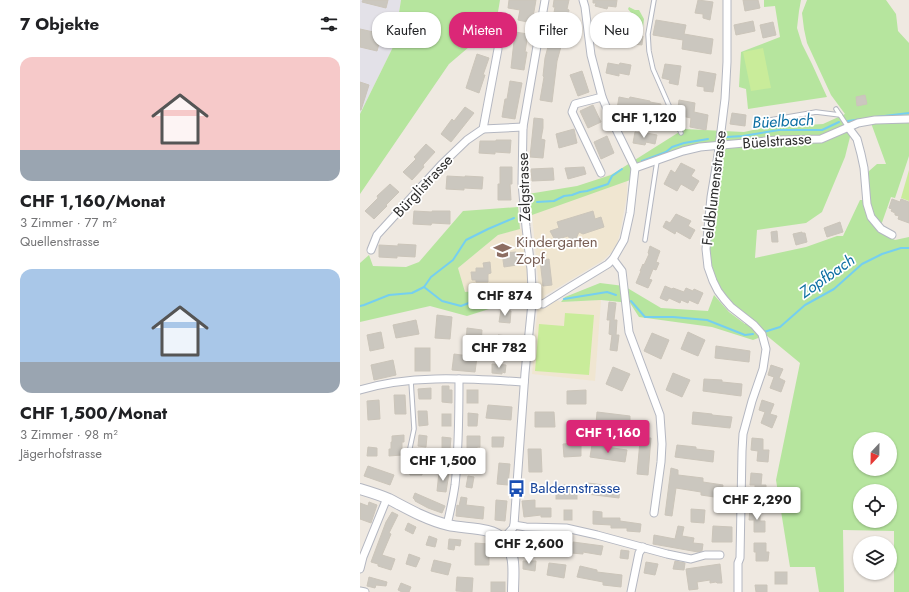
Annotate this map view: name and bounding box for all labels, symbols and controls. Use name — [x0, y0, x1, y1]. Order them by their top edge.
text: 7 Objekte — [20, 12, 99, 36]
chip: Kaufen — [372, 12, 441, 48]
chip: Mieten — [449, 12, 517, 48]
chip: Filter — [525, 12, 582, 48]
chip: Neu — [590, 12, 643, 48]
icon: filters — [318, 13, 340, 35]
icon: home — [144, 83, 216, 155]
pin: CHF 1,120 — [598, 105, 690, 139]
text: CHF 1,120 — [611, 108, 677, 127]
water label: Büelbach — [752, 108, 814, 134]
street label: Büelstrasse — [742, 128, 813, 154]
street label: Feldblumenstrasse — [696, 129, 732, 247]
street label: Bürglistrasse — [388, 149, 458, 222]
street label: Zelgstrasse — [512, 152, 536, 222]
text: CHF 1,160/Monat — [20, 189, 165, 213]
text: 3 Zimmer · 77 m² — [20, 213, 117, 232]
place label: Kindergarten Zopf — [516, 231, 598, 270]
text: Quellenstrasse — [20, 232, 100, 251]
school or university icon: Kindergarten Zopf — [493, 241, 513, 261]
water label: Zopfbach — [794, 249, 859, 304]
pin: CHF 874 — [468, 283, 542, 317]
text: CHF 874 — [477, 286, 533, 305]
icon: home — [144, 295, 216, 367]
pin: CHF 782 — [462, 335, 536, 369]
text: CHF 782 — [472, 338, 526, 357]
text: CHF 1,500/Monat — [20, 401, 167, 425]
pin: CHF 1,160 — [562, 420, 654, 454]
text: CHF 1,160 — [575, 423, 641, 442]
text: 3 Zimmer · 98 m² — [20, 425, 118, 444]
north arrow — [853, 432, 897, 476]
map controls — [853, 432, 897, 580]
text: Jägerhofstrasse — [20, 444, 102, 463]
pin: CHF 1,500 — [397, 448, 489, 482]
text: CHF 1,500 — [410, 451, 476, 470]
place label: Baldernstrasse — [530, 477, 620, 499]
bus stop icon: Baldernstrasse — [507, 478, 527, 498]
button: locate — [853, 484, 897, 528]
pin: CHF 2,290 — [711, 487, 803, 521]
text: CHF 2,290 — [723, 490, 792, 509]
pin: CHF 2,600 — [483, 531, 575, 565]
text: CHF 2,600 — [494, 534, 564, 553]
button: layers — [853, 536, 897, 580]

